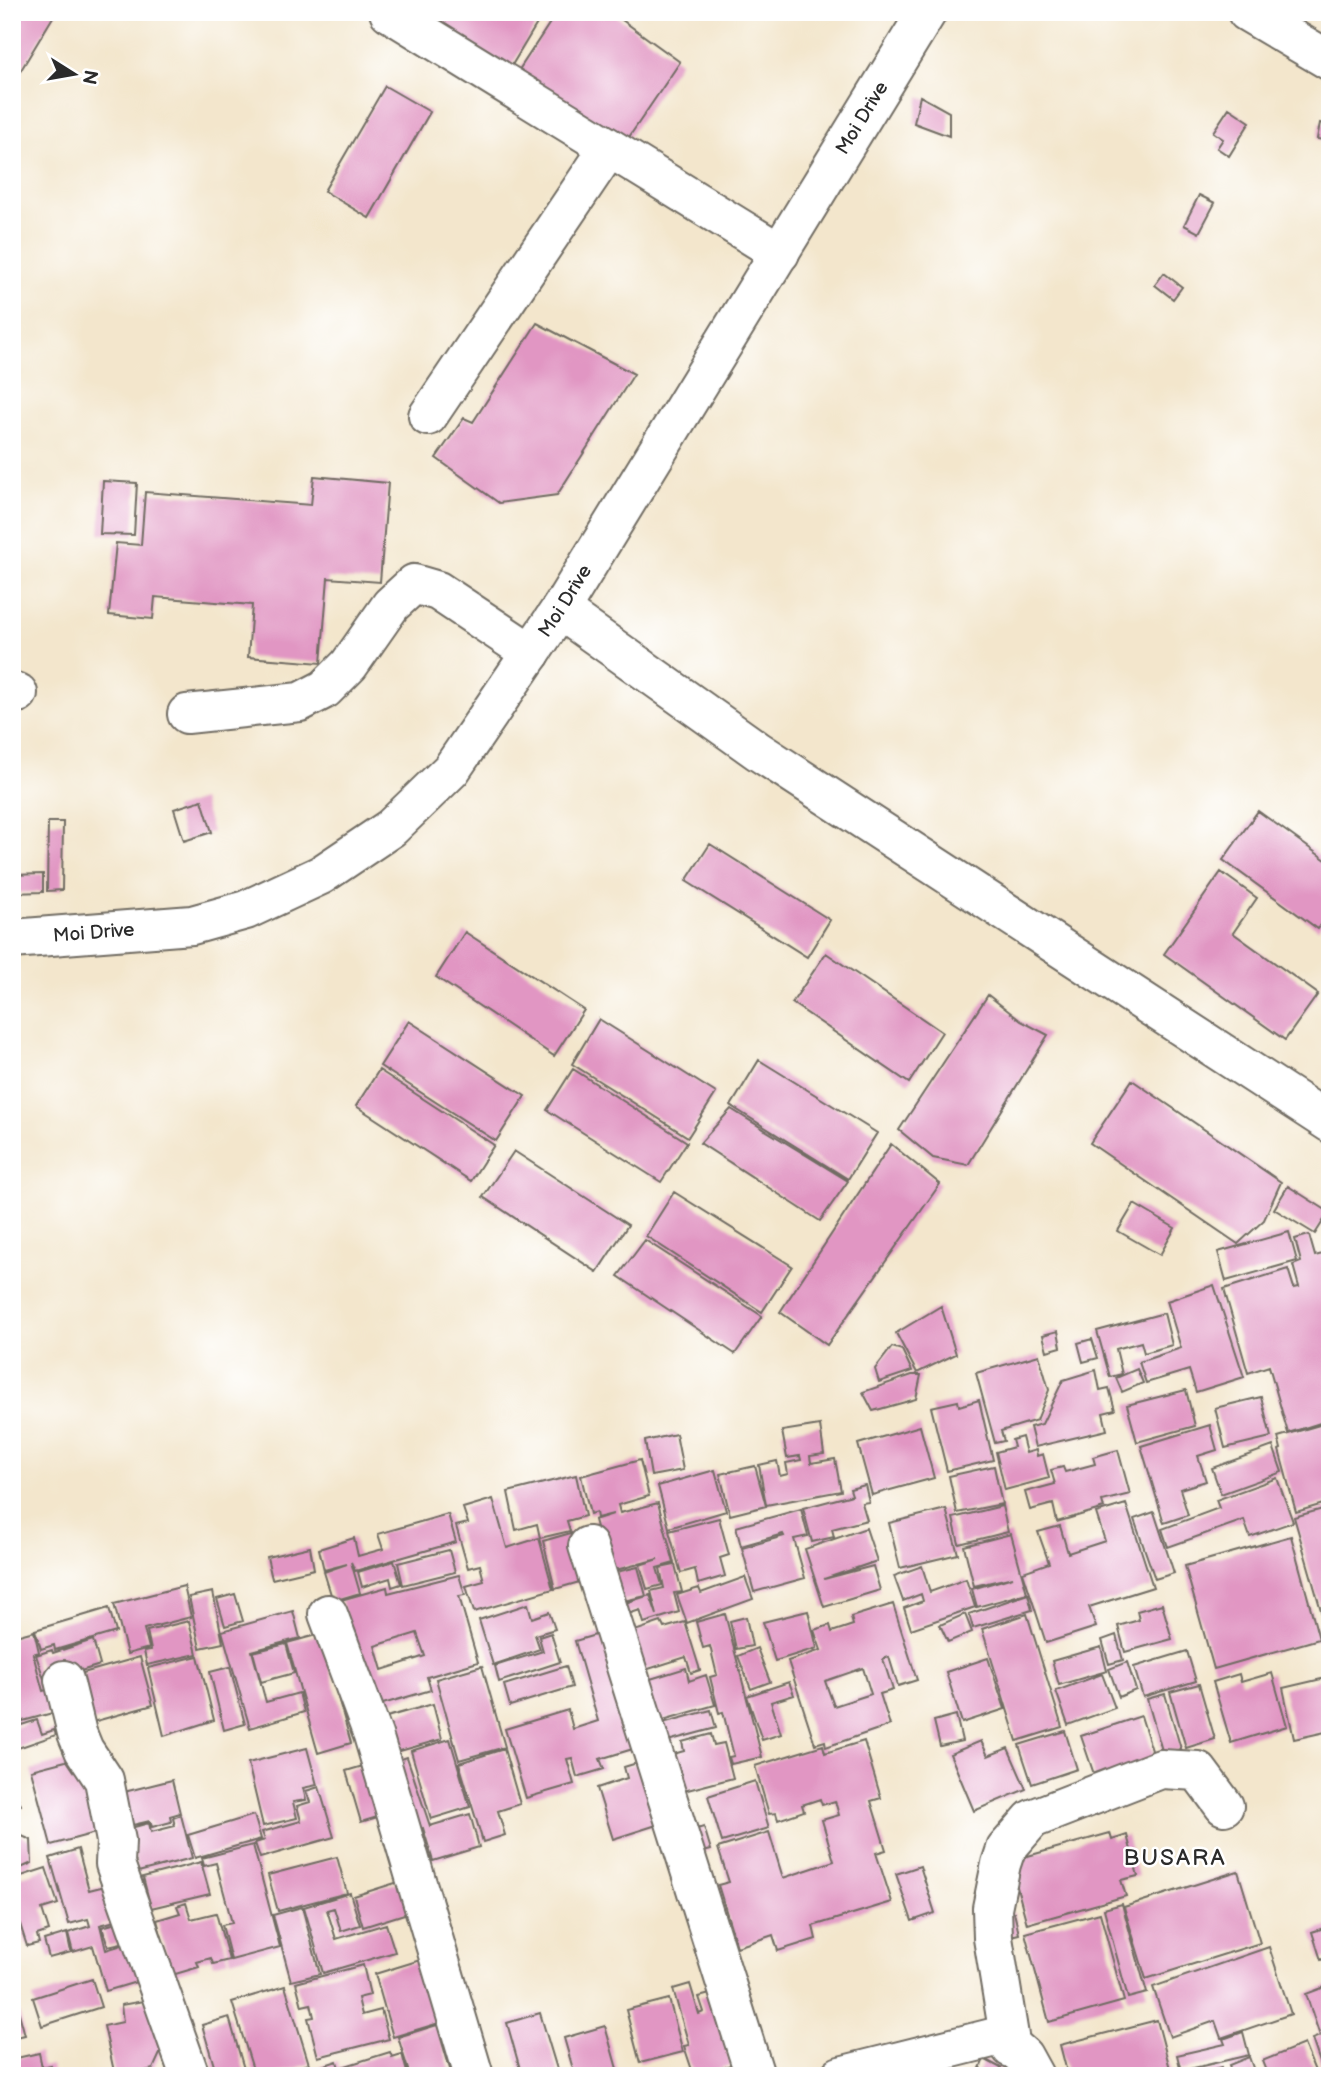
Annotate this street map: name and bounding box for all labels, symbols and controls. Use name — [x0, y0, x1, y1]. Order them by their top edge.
north arrow — [38, 38, 108, 108]
text: N — [77, 68, 102, 86]
street label: Moi Drive — [831, 77, 893, 159]
street label: Moi Drive — [533, 560, 596, 642]
street label: Moi Drive — [52, 918, 135, 947]
district label: BUSARA — [1124, 1844, 1226, 1872]

